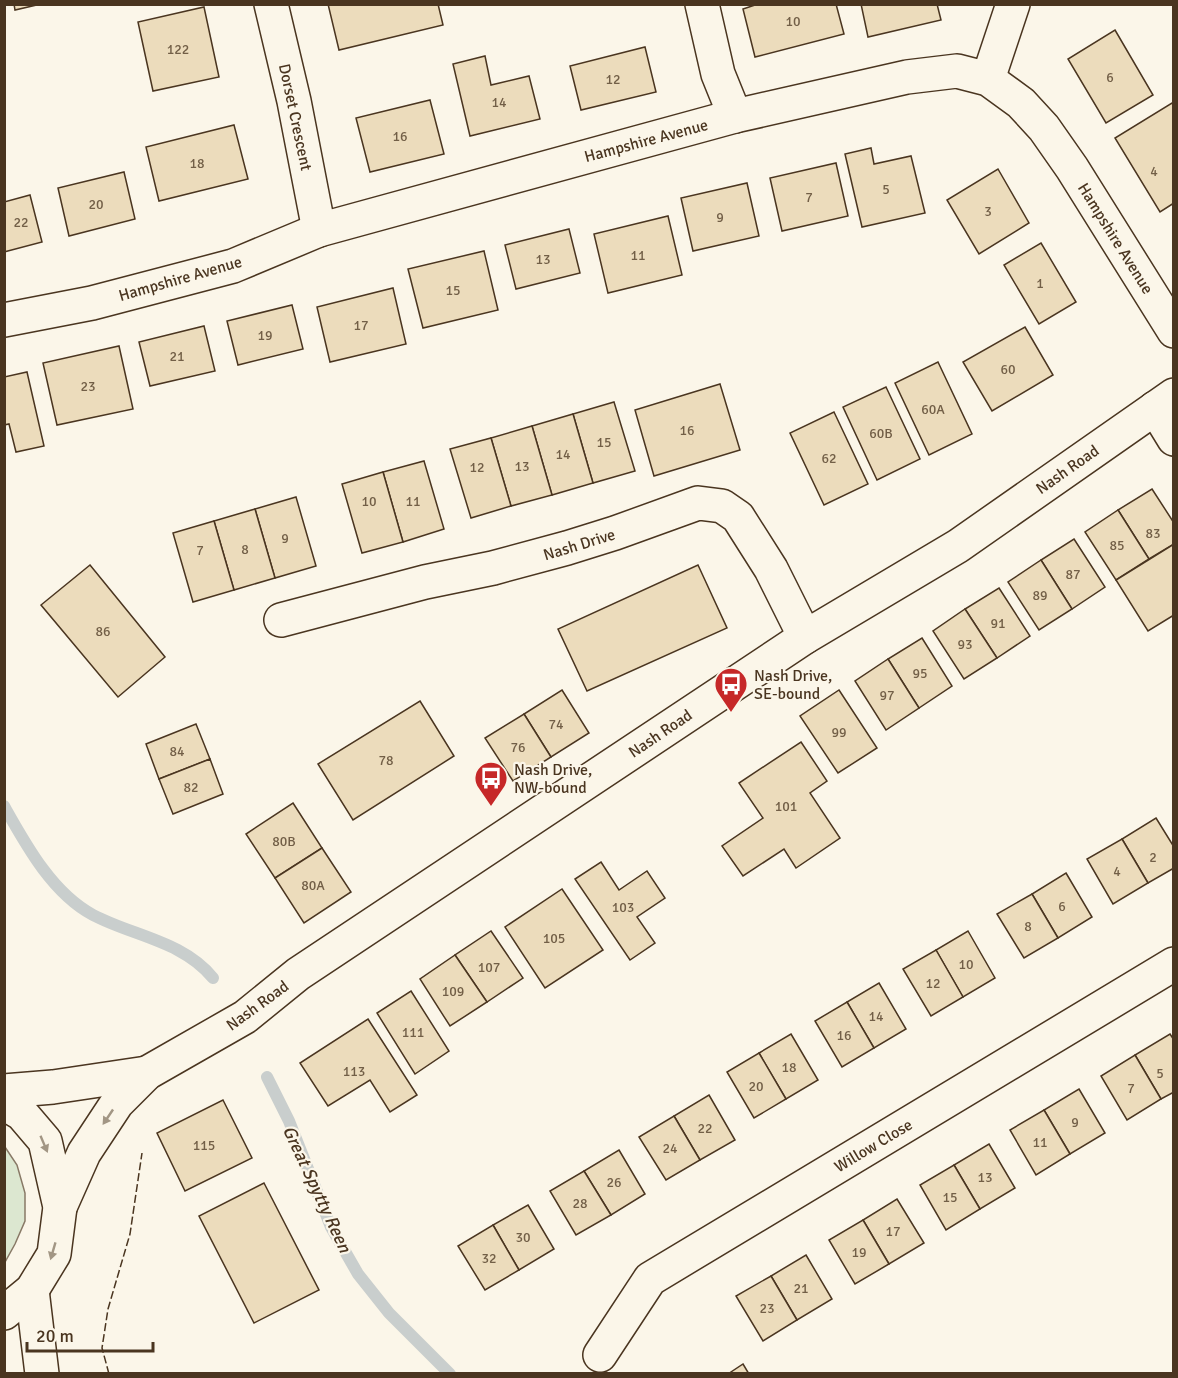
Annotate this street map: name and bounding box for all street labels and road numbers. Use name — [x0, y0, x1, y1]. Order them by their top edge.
street label: Dorset Crescent — [274, 62, 316, 173]
street label: Hampshire Avenue — [582, 115, 710, 167]
street label: Hampshire Avenue — [1073, 179, 1157, 298]
street label: Hampshire Avenue — [116, 252, 244, 306]
street label: Nash Road — [1032, 441, 1103, 499]
street label: Nash Drive — [541, 525, 618, 565]
street label: Nash Road — [625, 705, 696, 762]
street label: Nash Road — [222, 976, 293, 1035]
street label: Willow Close — [831, 1115, 916, 1177]

